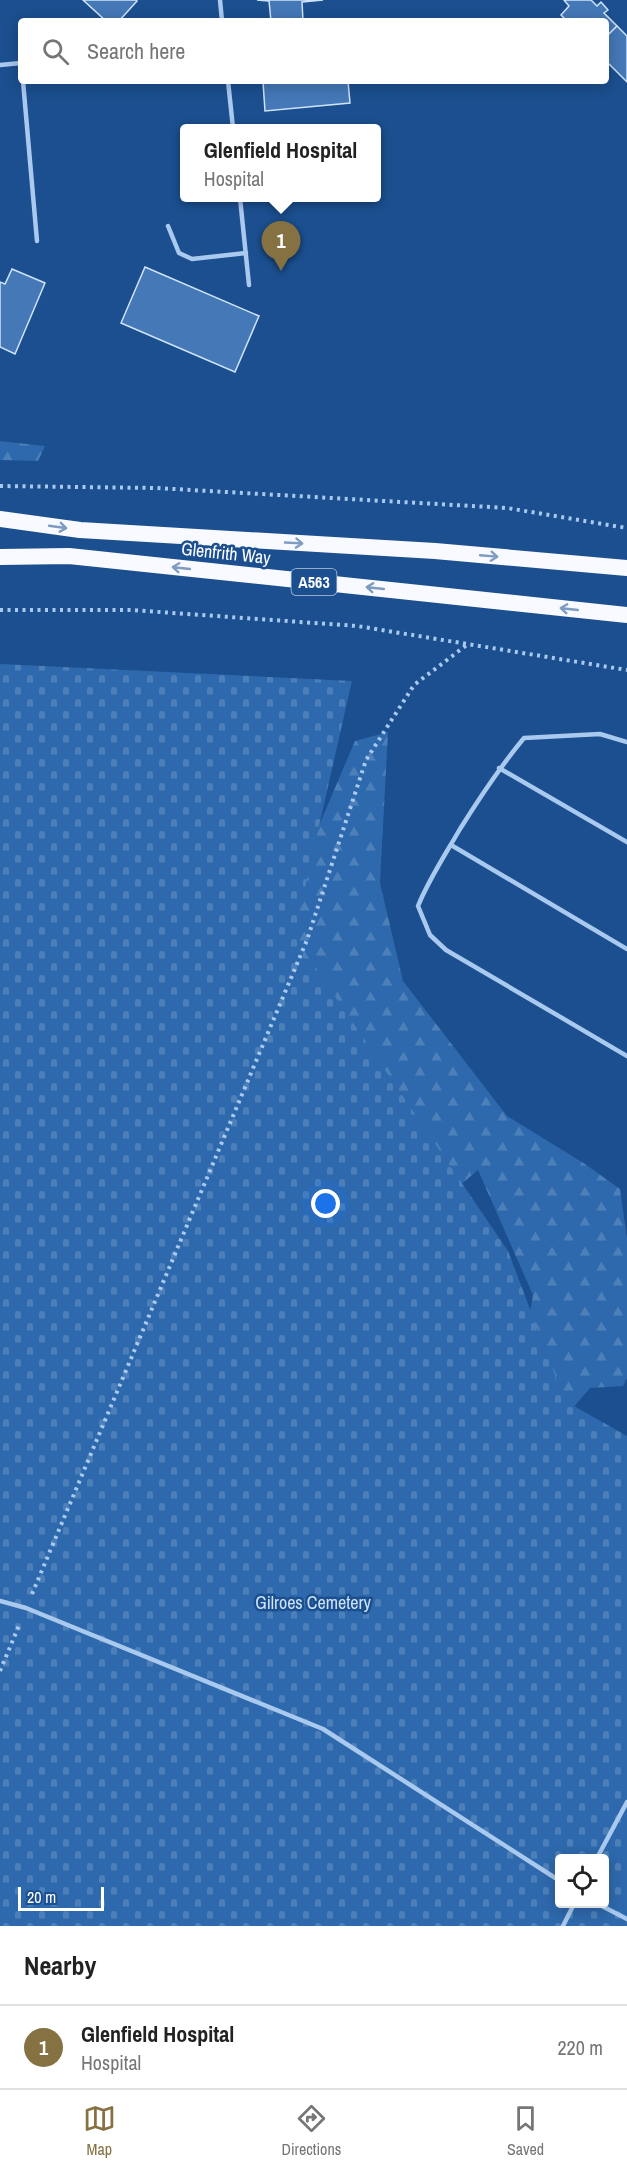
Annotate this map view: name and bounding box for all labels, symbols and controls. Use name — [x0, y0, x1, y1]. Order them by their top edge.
search box — [18, 18, 609, 84]
icon: search — [39, 35, 72, 68]
text: Search here — [87, 36, 185, 66]
popup — [180, 124, 381, 202]
text: Glenfield Hospital — [204, 135, 357, 165]
text: Hospital — [204, 165, 264, 192]
pin: 1 — [262, 222, 300, 271]
one-way arrow — [48, 522, 67, 533]
street label: Glenfrith Way — [180, 536, 273, 570]
one-way arrow — [284, 538, 304, 549]
one-way arrow — [479, 551, 498, 562]
one-way arrow — [172, 562, 191, 573]
road number: A563 — [292, 569, 336, 595]
one-way arrow — [365, 582, 385, 593]
one-way arrow — [559, 603, 579, 614]
your location — [311, 1189, 340, 1218]
park label: Gilroes Cemetery — [255, 1590, 371, 1615]
map controls — [555, 1854, 609, 1908]
button: locate — [555, 1854, 609, 1908]
scale bar — [18, 1884, 104, 1912]
text: 20 m — [27, 1886, 56, 1908]
text: Nearby — [24, 1948, 96, 1983]
text: Glenfield Hospital — [81, 2019, 234, 2049]
text: 1 — [39, 2034, 48, 2061]
text: 220 m — [557, 2034, 603, 2061]
text: Hospital — [81, 2049, 141, 2076]
tab: Map — [83, 2102, 116, 2160]
tab: Directions — [281, 2102, 341, 2160]
tab: Saved — [507, 2102, 544, 2160]

